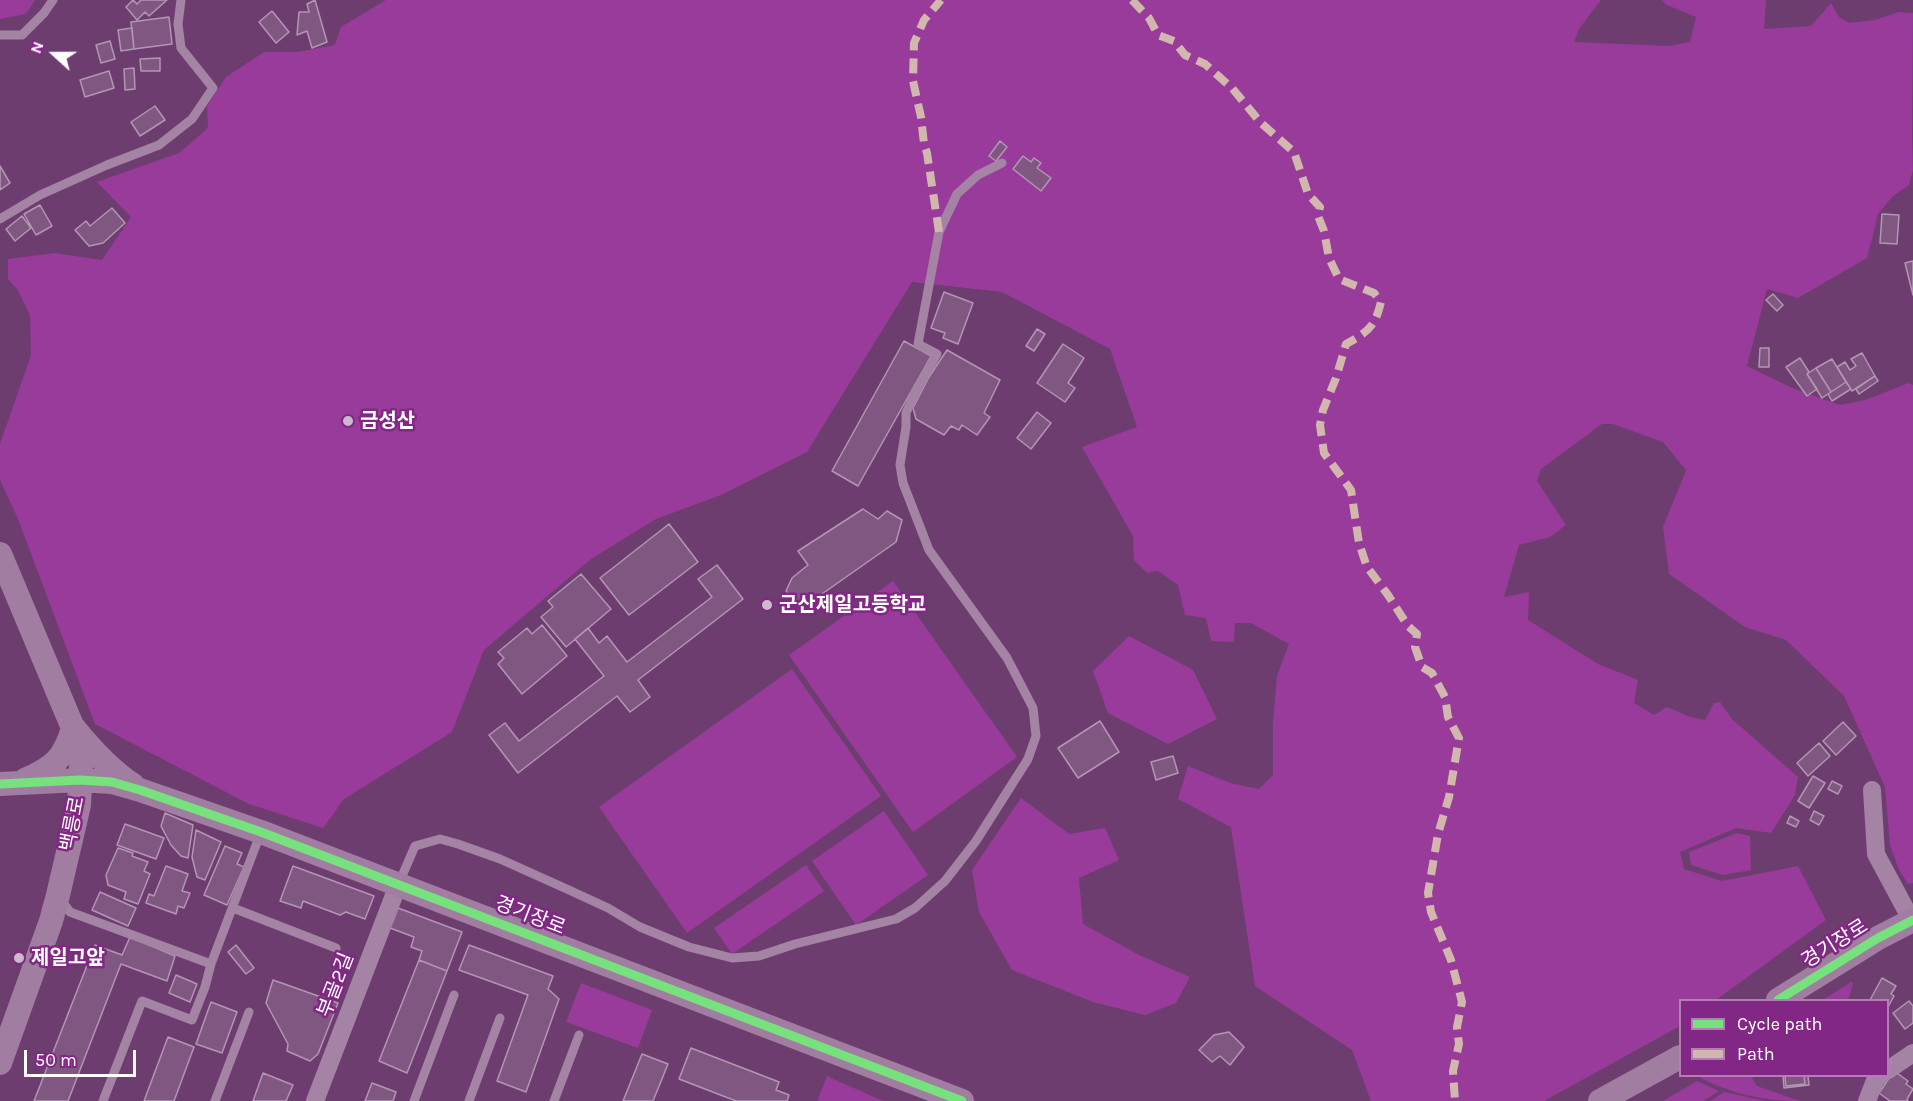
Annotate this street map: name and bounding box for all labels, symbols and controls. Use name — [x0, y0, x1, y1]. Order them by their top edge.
north arrow — [24, 24, 84, 84]
text: N — [26, 39, 48, 56]
place label: 금성산 — [360, 409, 415, 433]
marker: 금성산 — [341, 414, 355, 428]
place label: 군산제일고등학교 — [779, 593, 926, 617]
marker: 군산제일고등학교 — [760, 598, 774, 612]
street label: 백릉로 — [56, 795, 90, 853]
street label: 경기장로 — [491, 892, 569, 940]
street label: 경기장로 — [1797, 914, 1873, 974]
place label: 제일고앞 — [31, 946, 105, 970]
street label: 부골2길 — [313, 950, 359, 1020]
marker: 제일고앞 — [12, 951, 26, 965]
legend — [1679, 999, 1889, 1077]
text: Cycle path — [1737, 1013, 1822, 1035]
scale bar — [27, 1038, 140, 1076]
text: Path — [1737, 1043, 1775, 1065]
text: 50 m — [35, 1049, 77, 1071]

